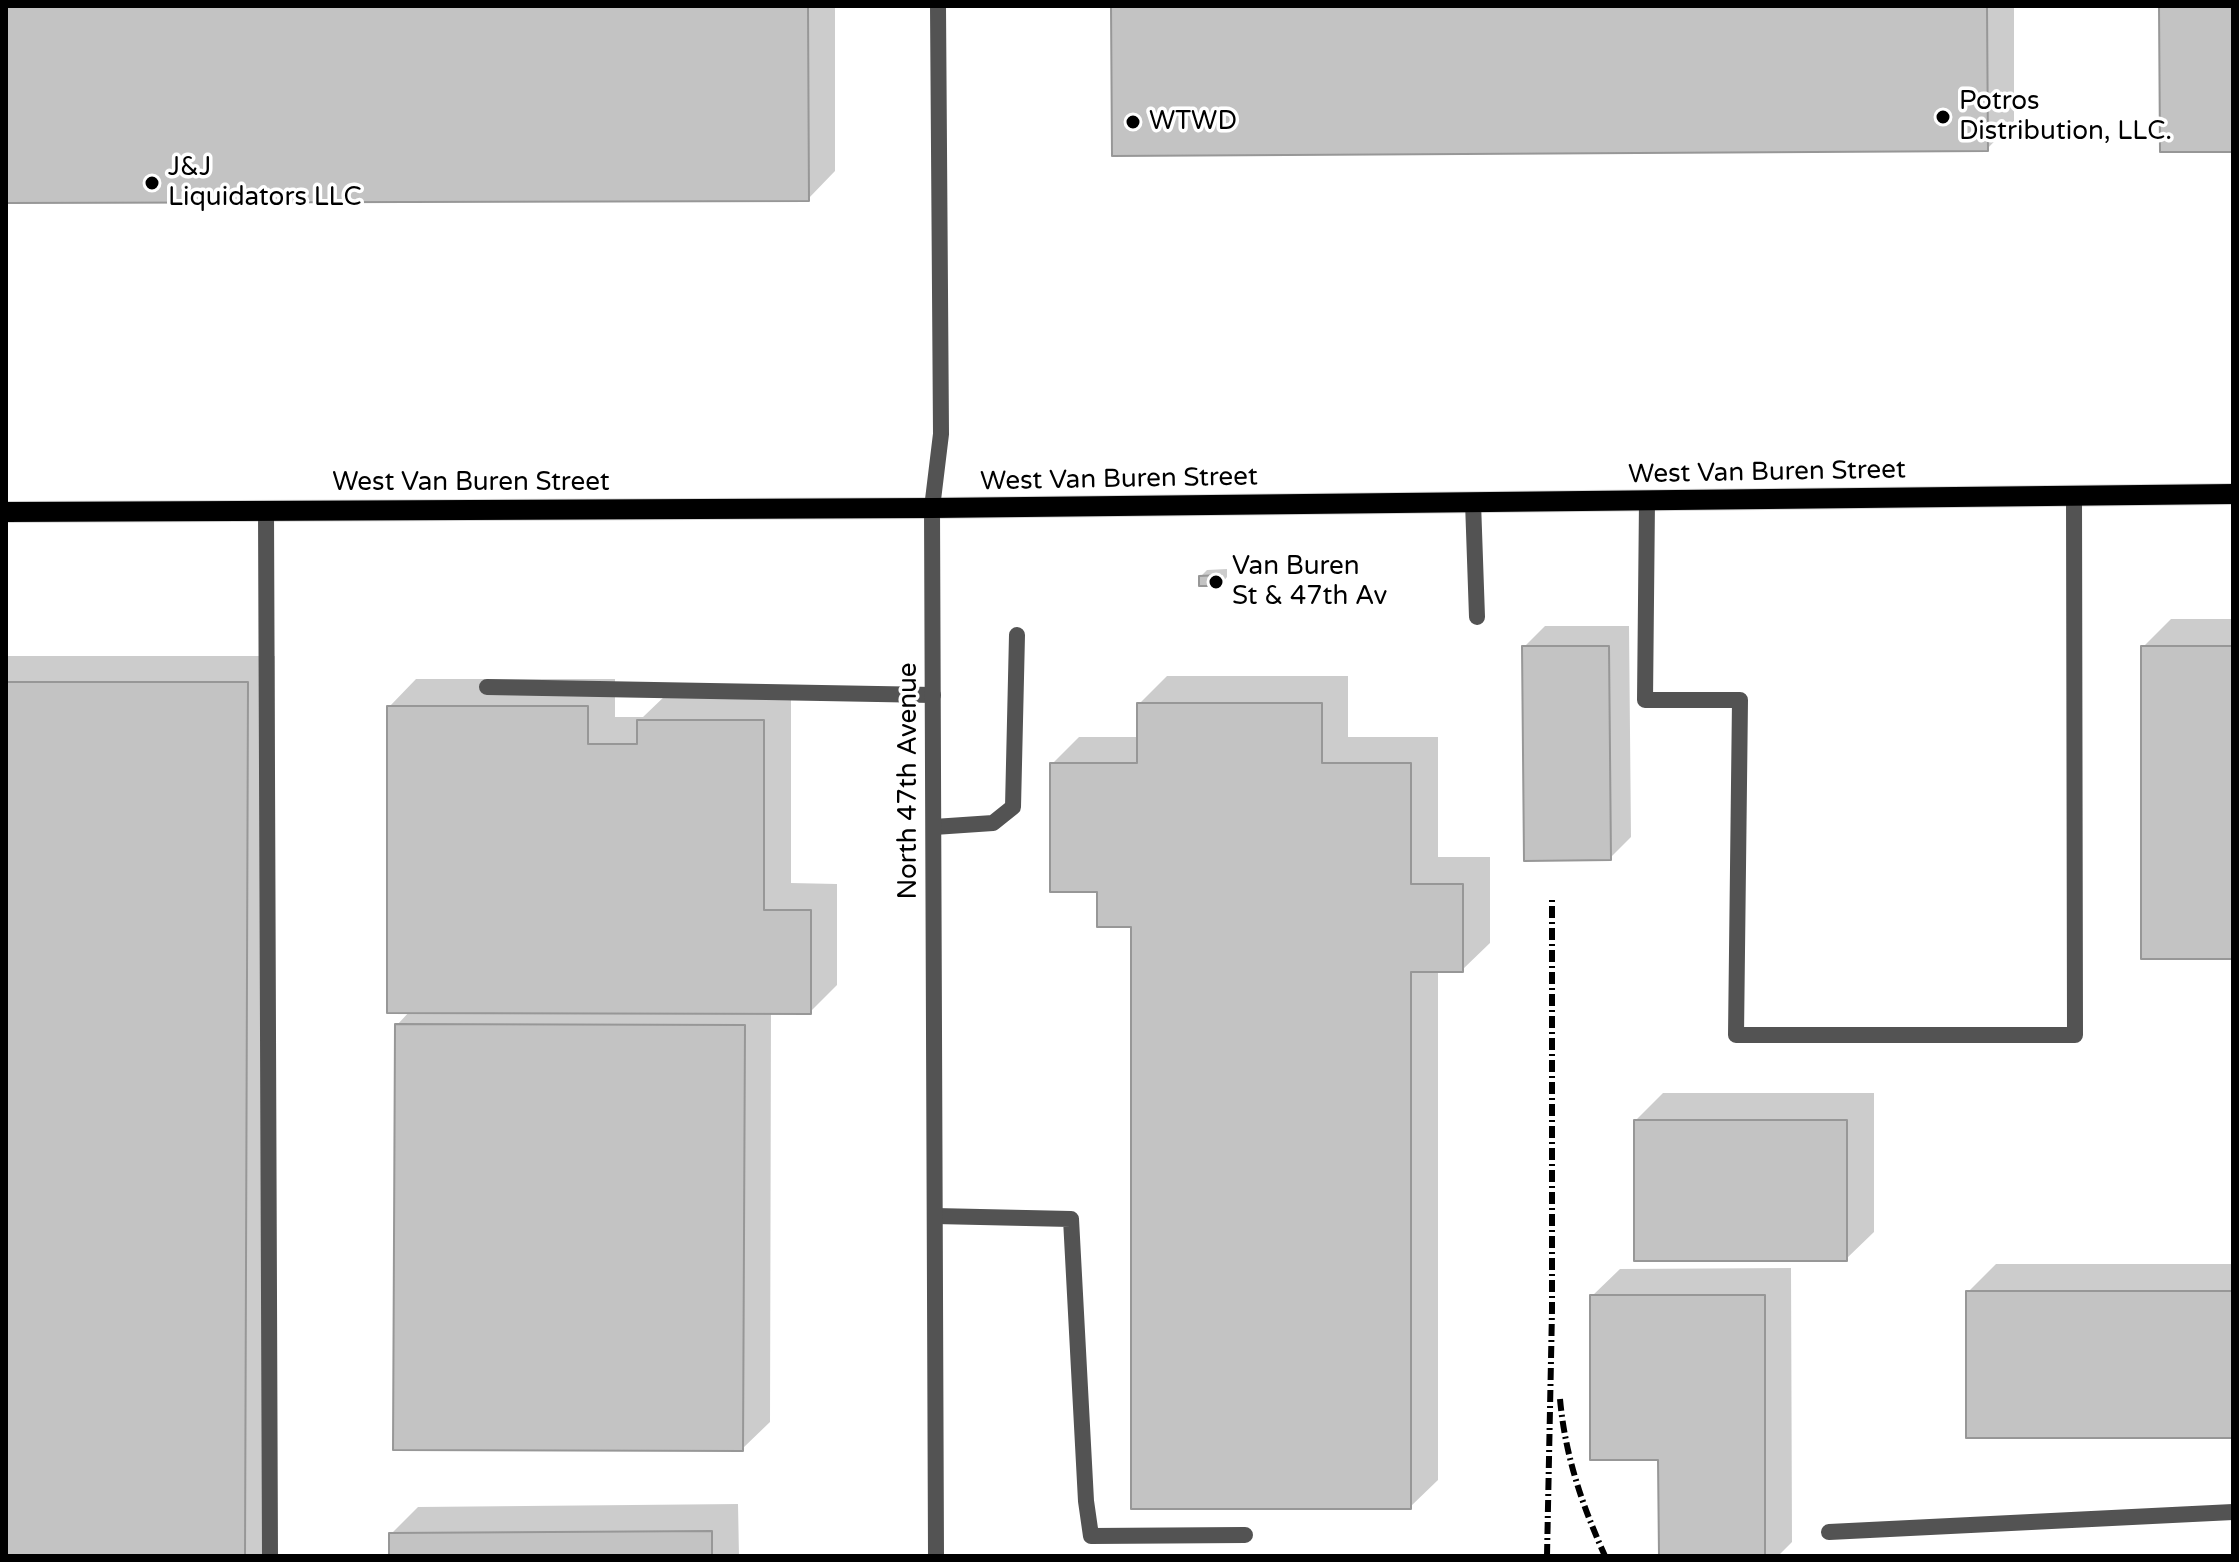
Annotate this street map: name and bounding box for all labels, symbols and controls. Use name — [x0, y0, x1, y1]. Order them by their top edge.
place label: Potros Distribution, LLC. — [1959, 86, 2172, 148]
place label: WTWD — [1149, 106, 1237, 138]
marker: Potros Distribution, LLC. — [1934, 108, 1952, 126]
marker: WTWD — [1124, 113, 1142, 131]
place label: J&J Liquidators LLC — [168, 152, 362, 214]
marker: J&J Liquidators LLC — [143, 174, 161, 192]
street label: West Van Buren Street — [1628, 455, 1906, 491]
street label: West Van Buren Street — [980, 462, 1258, 498]
street label: West Van Buren Street — [332, 467, 610, 499]
place label: Van Buren St & 47th Av — [1232, 551, 1387, 612]
marker: Van Buren St & 47th Av — [1207, 573, 1225, 591]
street label: North 47th Avenue — [893, 662, 925, 900]

